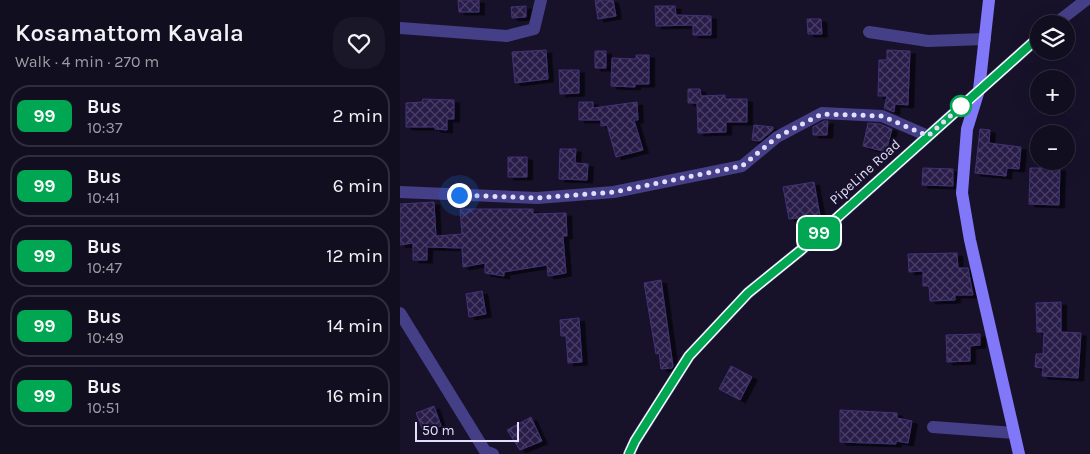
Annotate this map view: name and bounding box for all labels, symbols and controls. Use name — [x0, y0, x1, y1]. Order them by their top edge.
map controls — [1030, 15, 1075, 170]
button: layers — [1030, 15, 1075, 60]
button: heart — [333, 17, 385, 69]
text: Kosamattom Kavala — [15, 19, 244, 47]
text: Walk · 4 min · 270 m — [15, 52, 159, 71]
button: + — [1030, 70, 1075, 115]
unlabelled marker — [950, 95, 972, 117]
text: Bus — [87, 96, 121, 118]
text: 99 — [34, 105, 55, 127]
text: 2 min — [333, 105, 383, 127]
text: 10:37 — [87, 118, 122, 137]
button: − — [1030, 125, 1075, 170]
street label: PipeLine Road — [826, 136, 904, 208]
text: Bus — [87, 166, 121, 188]
text: 99 — [34, 175, 55, 197]
text: 6 min — [333, 175, 383, 197]
your location — [447, 183, 472, 208]
text: 10:41 — [87, 188, 120, 207]
line badge: 99 — [796, 217, 842, 249]
text: 99 — [808, 222, 830, 244]
text: Bus — [87, 236, 121, 258]
text: 99 — [34, 245, 55, 267]
text: 12 min — [326, 245, 383, 267]
text: 10:47 — [87, 258, 122, 277]
text: Bus — [87, 306, 121, 328]
text: 99 — [34, 315, 55, 337]
text: 14 min — [327, 315, 383, 337]
text: 10:49 — [87, 328, 124, 347]
text: Bus — [87, 376, 121, 398]
text: 99 — [34, 385, 55, 407]
text: 16 min — [326, 385, 383, 407]
text: 10:51 — [87, 398, 120, 417]
scale bar — [415, 419, 519, 442]
text: 50 m — [422, 422, 455, 439]

